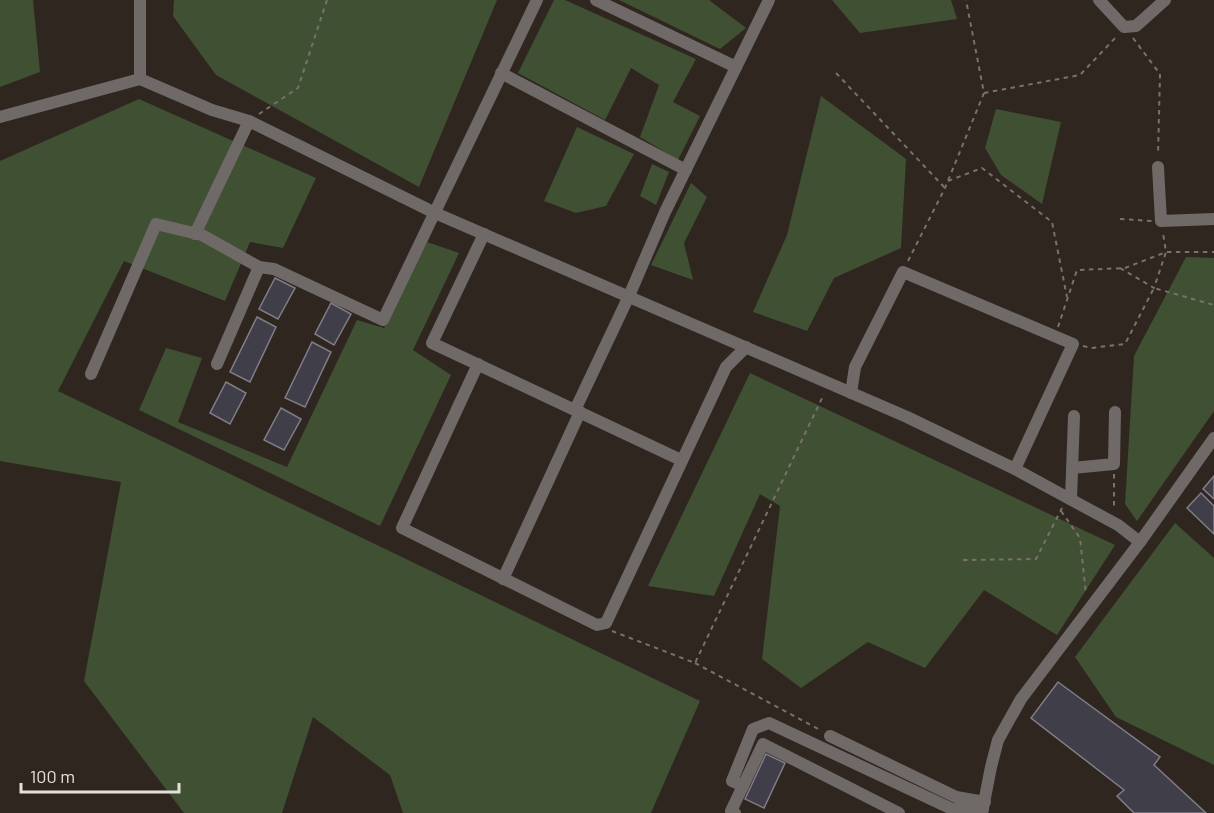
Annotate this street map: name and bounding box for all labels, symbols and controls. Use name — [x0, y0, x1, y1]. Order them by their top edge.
scale bar — [21, 756, 178, 794]
text: 100 m — [30, 765, 75, 787]

